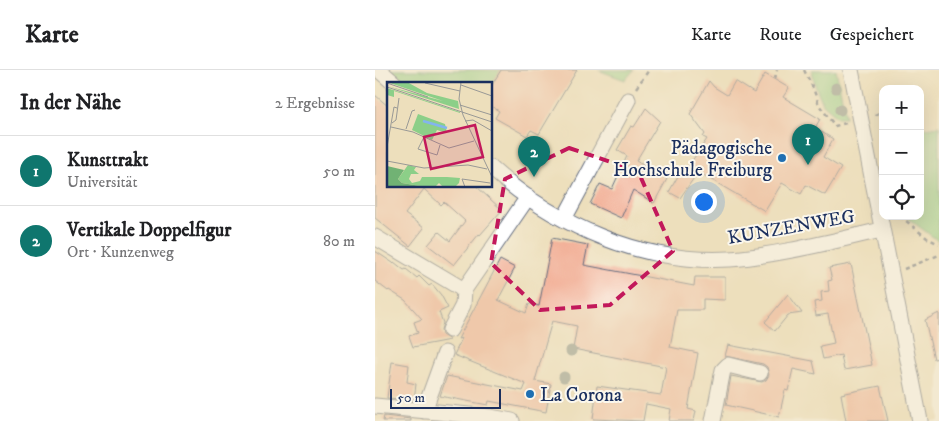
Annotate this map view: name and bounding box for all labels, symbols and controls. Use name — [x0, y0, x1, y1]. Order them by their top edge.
text: Karte — [25, 20, 79, 50]
text: Karte — [691, 24, 731, 46]
text: Route — [759, 24, 802, 46]
text: Gespeichert — [830, 24, 914, 46]
inset map — [387, 82, 493, 188]
map controls — [879, 85, 924, 220]
button: + — [879, 85, 924, 130]
text: In der Nähe — [20, 90, 121, 116]
text: 2 Ergebnisse — [275, 93, 355, 113]
pin: 1 — [792, 124, 824, 165]
button: − — [879, 130, 924, 175]
pin: 2 — [518, 136, 550, 177]
place label: Pädagogische Hochschule Freiburg — [613, 137, 773, 182]
text: Kunsttrakt — [67, 149, 148, 172]
marker: Pädagogische Hochschule Freiburg — [776, 152, 788, 164]
text: 1 — [33, 161, 39, 181]
text: 50 m — [323, 161, 355, 181]
text: Universität — [67, 172, 138, 192]
button: locate — [879, 175, 924, 220]
your location — [691, 189, 717, 215]
street label: KUNZENWEG — [726, 205, 857, 250]
text: Vertikale Doppelfigur — [67, 219, 231, 242]
text: 2 — [32, 231, 40, 251]
text: 80 m — [323, 231, 355, 251]
text: Ort · Kunzenweg — [67, 242, 174, 262]
place label: La Corona — [540, 384, 622, 407]
scale bar — [390, 386, 501, 409]
marker: La Corona — [524, 388, 536, 400]
text: 50 m — [397, 389, 425, 407]

